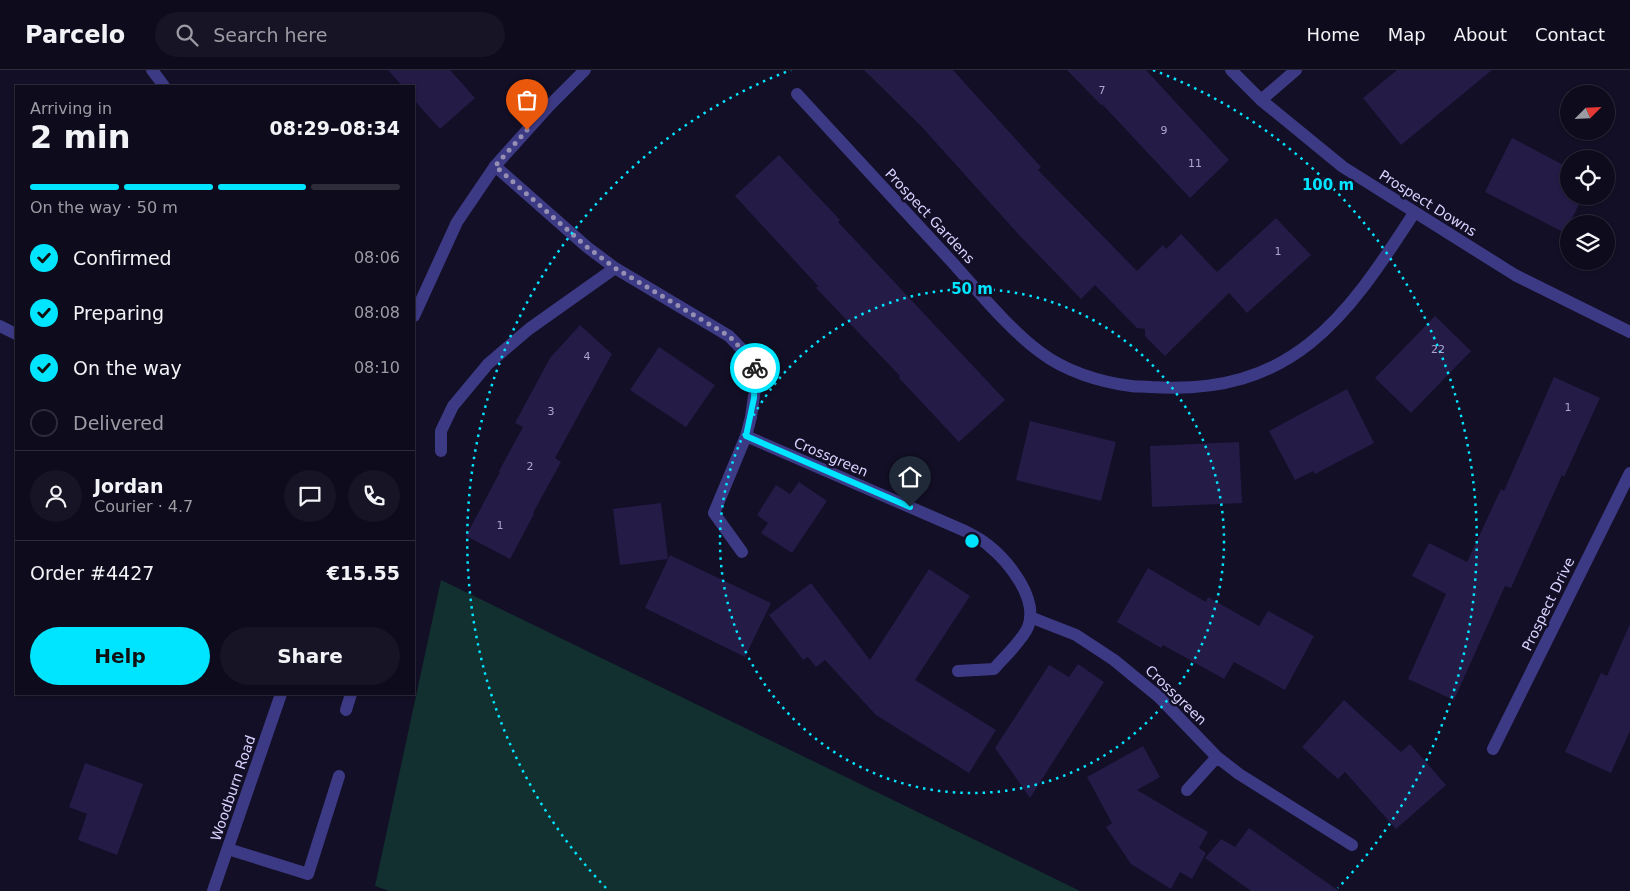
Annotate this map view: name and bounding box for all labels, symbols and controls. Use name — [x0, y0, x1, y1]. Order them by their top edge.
search box — [155, 12, 505, 57]
text: Parcelo — [25, 21, 125, 49]
icon: search — [173, 21, 201, 49]
text: Search here — [213, 24, 327, 46]
text: Home — [1307, 24, 1360, 45]
text: Map — [1388, 24, 1426, 45]
text: About — [1454, 24, 1507, 45]
text: Contact — [1535, 24, 1605, 45]
pin — [506, 79, 548, 130]
house number: 7 — [1099, 84, 1106, 97]
north arrow — [1560, 85, 1615, 140]
map controls — [1560, 85, 1615, 270]
icon: bag — [513, 86, 541, 114]
text: Arriving in — [30, 99, 112, 118]
text: 08:29–08:34 — [270, 117, 400, 139]
text: 2 min — [30, 118, 131, 156]
house number: 9 — [1161, 124, 1168, 137]
button: locate — [1560, 150, 1615, 205]
house number: 11 — [1188, 157, 1202, 170]
street label: Prospect Gardens — [882, 165, 978, 267]
street label: Prospect Downs — [1376, 167, 1480, 239]
text: 100 m — [1302, 176, 1354, 194]
text: On the way · 50 m — [30, 198, 178, 217]
button: layers — [1560, 215, 1615, 270]
icon: check — [30, 244, 58, 272]
house number: 1 — [1275, 245, 1282, 258]
text: Confirmed — [73, 247, 172, 269]
text: 08:06 — [354, 248, 400, 267]
text: 50 m — [951, 280, 993, 298]
icon: check — [30, 299, 58, 327]
text: Preparing — [73, 302, 164, 324]
text: 08:08 — [354, 303, 400, 322]
courier — [730, 343, 780, 393]
house number: 22 — [1431, 343, 1445, 356]
house number: 4 — [584, 350, 591, 363]
icon: check — [30, 354, 58, 382]
icon: bike — [741, 354, 769, 382]
text: On the way — [73, 357, 182, 379]
text: 08:10 — [354, 358, 400, 377]
house number: 1 — [1565, 401, 1572, 414]
house number: 3 — [548, 405, 555, 418]
text: Delivered — [73, 412, 164, 434]
street label: Crossgreen — [792, 434, 870, 480]
pin — [889, 456, 931, 507]
house number: 2 — [527, 460, 534, 473]
icon: home — [896, 463, 924, 491]
button: person — [30, 470, 82, 522]
button: chat — [284, 470, 336, 522]
button: phone — [348, 470, 400, 522]
text: Jordan — [94, 475, 163, 497]
text: Courier · 4.7 — [94, 497, 193, 516]
house number: 1 — [497, 519, 504, 532]
centre of rings — [963, 532, 981, 550]
street label: Prospect Drive — [1518, 555, 1578, 653]
text: Order #4427 — [30, 562, 154, 584]
text: €15.55 — [327, 562, 400, 584]
button: Help — [30, 627, 210, 685]
button: Share — [220, 627, 400, 685]
street label: Crossgreen — [1142, 662, 1210, 728]
street label: Woodburn Road — [207, 733, 259, 843]

